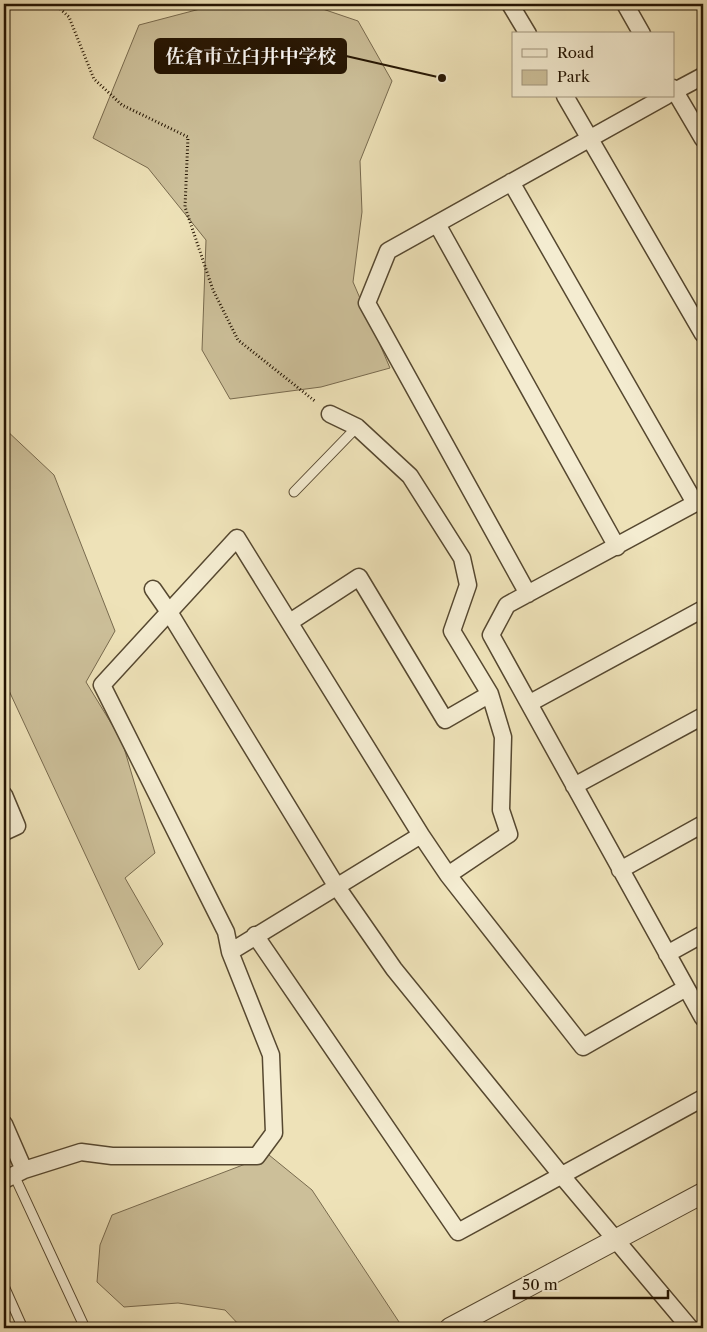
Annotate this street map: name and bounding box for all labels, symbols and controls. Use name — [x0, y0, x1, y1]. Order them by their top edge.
legend — [512, 32, 674, 98]
callout: 佐倉市立臼井中学校 — [155, 39, 346, 73]
text: Road — [557, 43, 594, 62]
text: 佐倉市立臼井中学校 — [165, 45, 337, 68]
text: Park — [557, 67, 591, 86]
scale bar — [514, 1267, 668, 1299]
text: 50 m — [522, 1275, 558, 1294]

